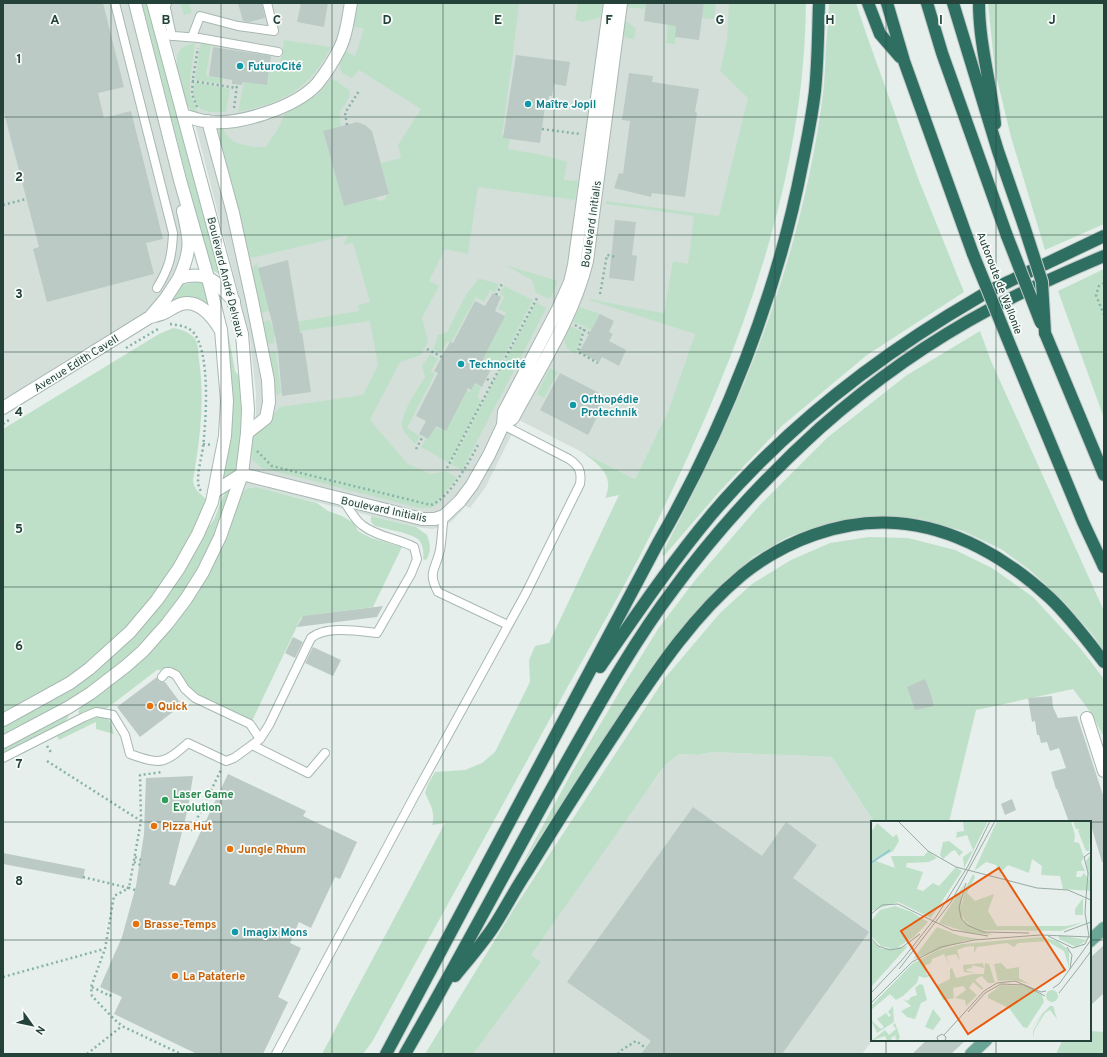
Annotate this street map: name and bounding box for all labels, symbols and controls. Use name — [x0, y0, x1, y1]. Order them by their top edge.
text: A — [50, 13, 60, 29]
text: B — [162, 13, 171, 29]
text: C — [273, 13, 281, 29]
text: D — [382, 13, 392, 29]
text: E — [494, 13, 502, 29]
text: F — [605, 13, 613, 29]
text: G — [716, 13, 725, 29]
text: H — [825, 13, 835, 29]
text: I — [939, 13, 943, 29]
text: J — [1048, 13, 1056, 29]
text: 1 — [16, 52, 22, 68]
place label: FuturoCité — [248, 60, 302, 74]
marker: FuturoCité — [235, 61, 245, 71]
place label: Maître Jopil — [536, 98, 596, 112]
marker: Maître Jopil — [523, 99, 533, 109]
text: 2 — [15, 170, 23, 186]
street label: Boulevard Initialis — [579, 180, 605, 269]
street label: Boulevard André Delvaux — [203, 216, 247, 339]
street label: Autoroute de Wallonie — [973, 230, 1025, 337]
text: 3 — [15, 287, 23, 303]
street label: Avenue Edith Cavell — [32, 332, 122, 396]
place label: Technocité — [469, 358, 526, 372]
marker: Technocité — [456, 359, 466, 369]
place label: Orthopédie Protechnik — [581, 393, 639, 420]
marker: Orthopédie Protechnik — [568, 400, 578, 410]
text: 4 — [15, 405, 23, 421]
street label: Boulevard Initialis — [339, 494, 428, 526]
text: 5 — [15, 522, 23, 538]
text: 6 — [15, 639, 23, 655]
place label: Quick — [158, 700, 188, 714]
marker: Quick — [145, 701, 155, 711]
text: 7 — [16, 757, 23, 773]
place label: Laser Game Evolution — [173, 788, 234, 815]
marker: Laser Game Evolution — [160, 795, 170, 805]
place label: Pizza Hut — [162, 820, 212, 834]
marker: Pizza Hut — [149, 821, 159, 831]
inset map — [871, 821, 1091, 1041]
place label: Jungle Rhum — [238, 843, 306, 857]
marker: Jungle Rhum — [225, 844, 235, 854]
text: 8 — [15, 874, 23, 890]
place label: Brasse-Temps — [144, 918, 216, 932]
marker: Brasse-Temps — [131, 919, 141, 929]
place label: Imagix Mons — [243, 926, 308, 940]
marker: Imagix Mons — [230, 927, 240, 937]
place label: La Pataterie — [183, 970, 245, 984]
marker: La Pataterie — [170, 971, 180, 981]
north arrow — [12, 1005, 52, 1045]
text: N — [32, 1023, 48, 1037]

